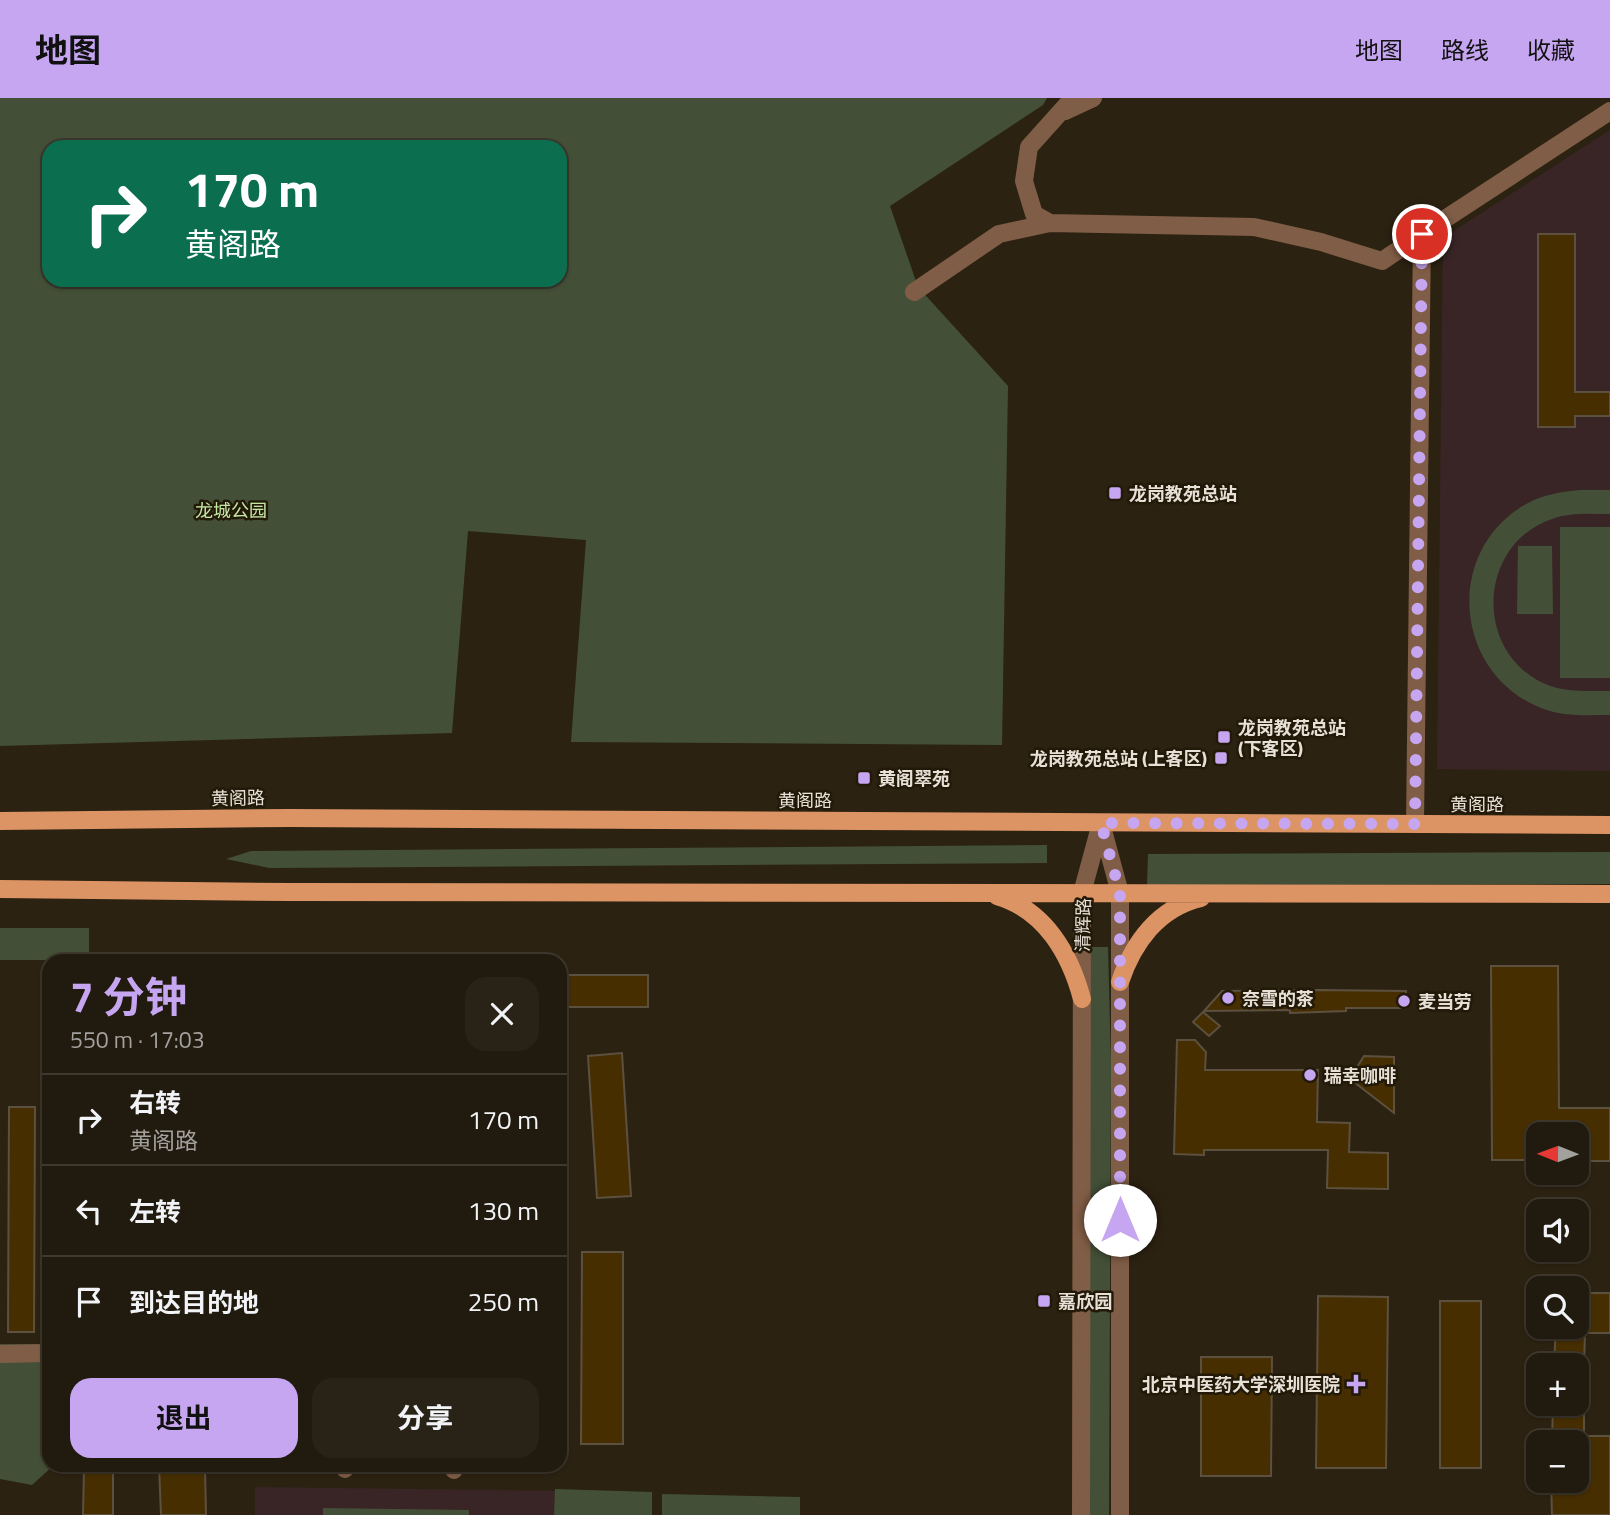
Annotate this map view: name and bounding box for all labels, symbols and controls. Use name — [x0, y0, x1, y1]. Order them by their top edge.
text: 地图 — [35, 25, 101, 75]
text: 地图 — [1355, 32, 1403, 68]
text: 路线 — [1441, 32, 1489, 68]
text: 收藏 — [1527, 32, 1575, 68]
text: 170 m — [185, 151, 319, 226]
icon: right — [70, 168, 161, 259]
pin — [1392, 204, 1452, 264]
icon: arrive — [1403, 215, 1441, 253]
text: 黄阁路 — [185, 220, 281, 268]
place label: 龙岗教苑总站 — [1129, 480, 1237, 507]
marker: 龙岗教苑总站 — [1107, 485, 1123, 501]
park label: 龙城公园 — [195, 497, 267, 524]
place label: 龙岗教苑总站 (下客区) — [1238, 714, 1346, 762]
marker: 龙岗教苑总站 (下客区) — [1216, 729, 1232, 745]
place label: 龙岗教苑总站 (上客区) — [1030, 745, 1207, 772]
marker: 龙岗教苑总站 (上客区) — [1213, 750, 1229, 766]
place label: 黄阁翠苑 — [878, 765, 950, 792]
marker: 黄阁翠苑 — [856, 770, 872, 786]
street label: 黄阁路 — [211, 784, 265, 812]
street label: 黄阁路 — [778, 787, 832, 814]
street label: 黄阁路 — [1450, 791, 1504, 818]
street label: 清辉路 — [1069, 898, 1097, 952]
text: 7 分钟 — [70, 964, 187, 1028]
button: close — [465, 977, 539, 1051]
place label: 奈雪的茶 — [1242, 985, 1314, 1012]
place label: 麦当劳 — [1418, 988, 1472, 1015]
marker: 奈雪的茶 — [1220, 990, 1236, 1006]
marker: 麦当劳 — [1396, 993, 1412, 1009]
text: 550 m · 17:03 — [70, 1022, 205, 1057]
place label: 瑞幸咖啡 — [1324, 1062, 1396, 1089]
marker: 瑞幸咖啡 — [1302, 1067, 1318, 1083]
text: 右转 — [129, 1083, 181, 1122]
text: 170 m — [468, 1100, 539, 1139]
icon: right — [70, 1101, 108, 1139]
north arrow — [1526, 1122, 1589, 1185]
map controls — [1526, 1122, 1589, 1493]
text: 黄阁路 — [129, 1123, 198, 1158]
position arrow — [1083, 1183, 1157, 1257]
text: 130 m — [468, 1191, 539, 1230]
icon: left — [70, 1192, 108, 1230]
text: 左转 — [129, 1192, 181, 1231]
button: sound — [1526, 1199, 1589, 1262]
button: search — [1526, 1276, 1589, 1339]
text: 250 m — [468, 1282, 539, 1321]
icon: arrive — [70, 1283, 108, 1321]
text: 到达目的地 — [129, 1283, 259, 1322]
place label: 嘉欣园 — [1058, 1288, 1112, 1315]
marker: 嘉欣园 — [1036, 1293, 1052, 1309]
button: + — [1526, 1353, 1589, 1416]
place label: 北京中医药大学深圳医院 — [1142, 1371, 1340, 1398]
marker: 北京中医药大学深圳医院 — [1346, 1374, 1366, 1394]
button: 退出 — [70, 1378, 298, 1458]
button: 分享 — [312, 1378, 539, 1458]
button: − — [1526, 1430, 1589, 1493]

